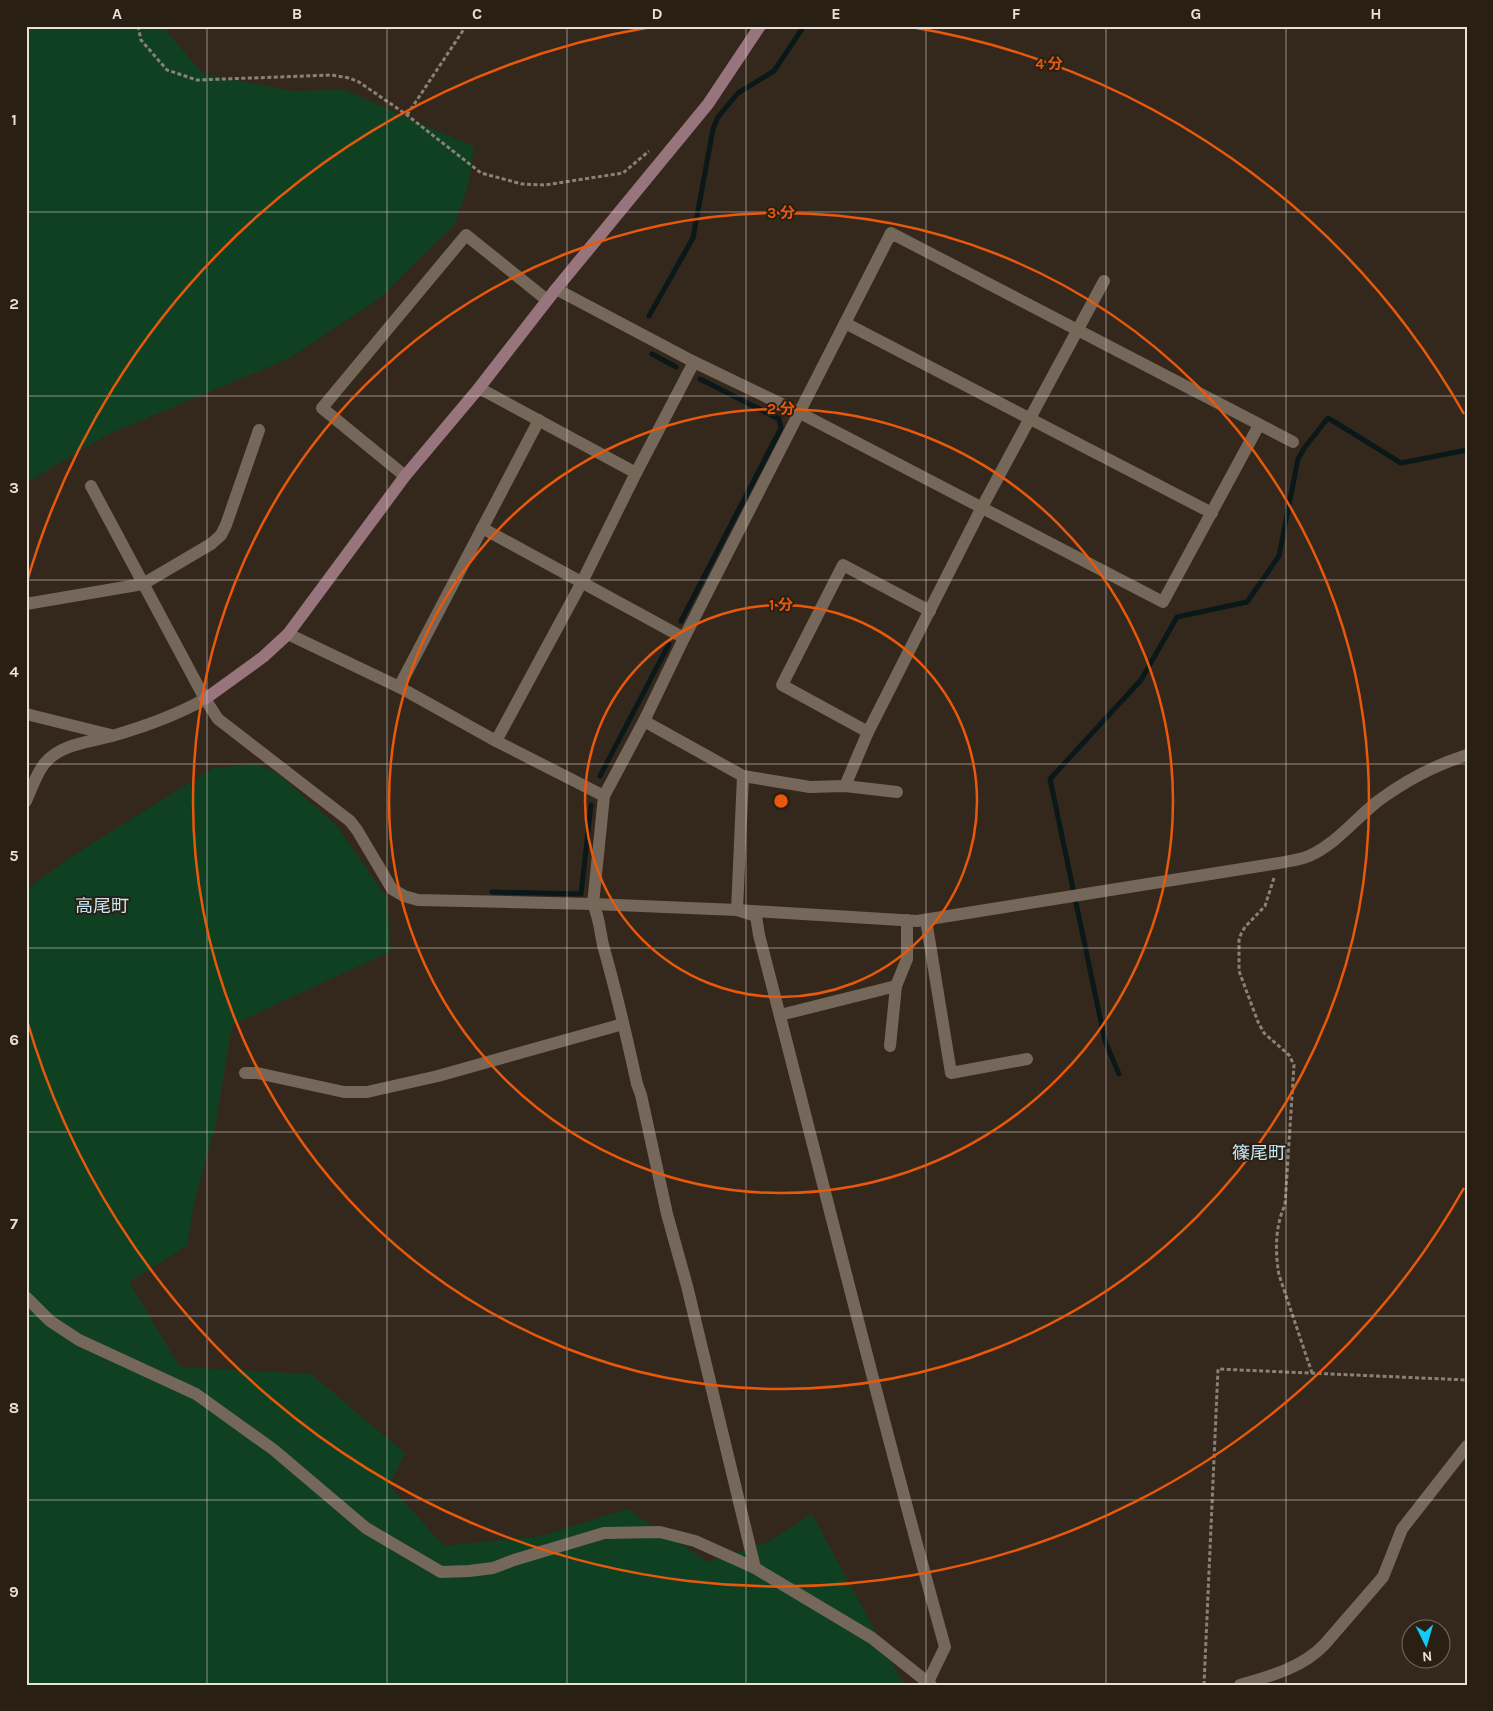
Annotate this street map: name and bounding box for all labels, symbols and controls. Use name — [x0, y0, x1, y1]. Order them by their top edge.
text: A — [112, 4, 122, 23]
text: B — [292, 4, 302, 23]
text: C — [472, 4, 482, 23]
text: D — [652, 4, 663, 23]
text: E — [831, 4, 841, 23]
text: F — [1012, 4, 1021, 23]
text: G — [1191, 4, 1201, 23]
text: H — [1370, 4, 1382, 23]
text: 4 分 — [1035, 55, 1063, 73]
text: 1 — [11, 110, 17, 129]
text: 3 分 — [767, 204, 795, 222]
text: 2 — [9, 294, 19, 313]
text: 2 分 — [767, 400, 795, 418]
text: 3 — [9, 478, 19, 497]
text: 1 分 — [769, 596, 793, 614]
text: 4 — [9, 662, 19, 681]
centre of rings — [772, 792, 790, 810]
text: 5 — [9, 846, 19, 865]
district label: 高尾町 — [75, 895, 129, 917]
text: 6 — [9, 1030, 19, 1049]
district label: 篠尾町 — [1232, 1142, 1286, 1164]
text: 7 — [10, 1214, 18, 1233]
text: 8 — [9, 1398, 19, 1417]
text: 9 — [9, 1582, 19, 1601]
north arrow — [1400, 1618, 1450, 1668]
text: N — [1421, 1648, 1433, 1665]

